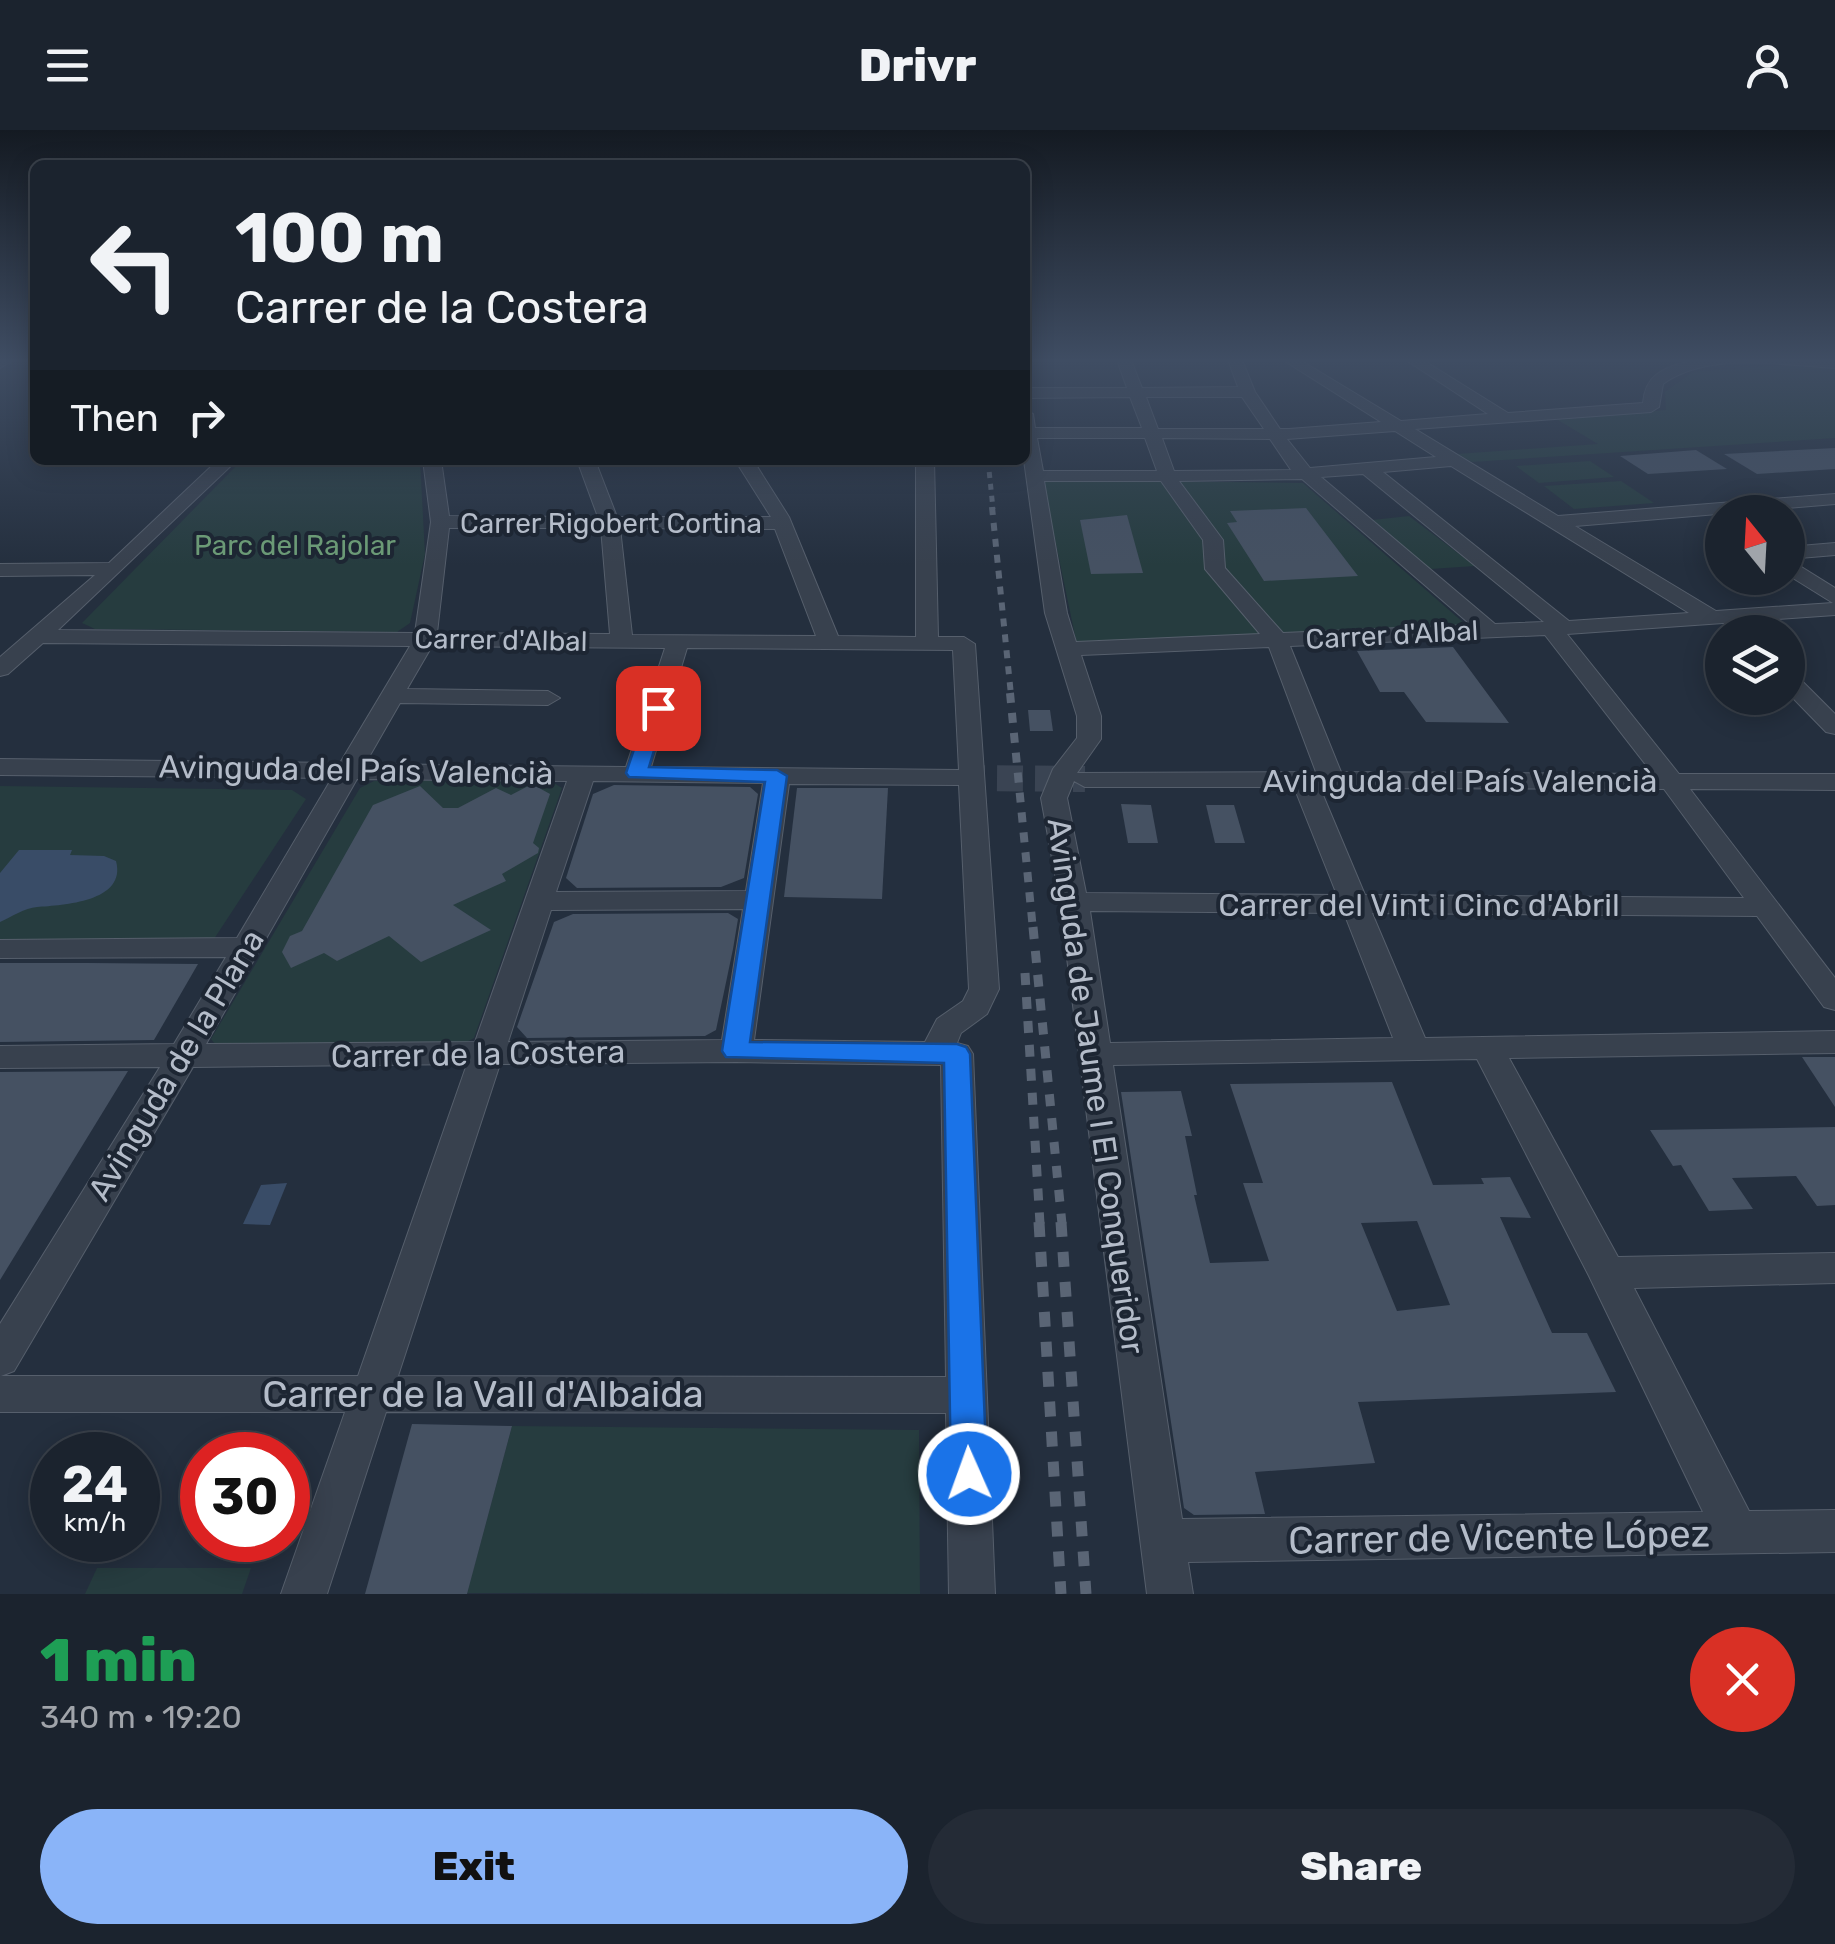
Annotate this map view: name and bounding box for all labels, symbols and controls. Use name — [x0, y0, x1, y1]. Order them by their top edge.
icon: menu — [40, 38, 95, 93]
icon: person — [1740, 38, 1795, 93]
text: Drivr — [859, 39, 976, 92]
text: 100 m — [235, 197, 444, 280]
icon: left — [70, 200, 200, 330]
text: Carrer de la Costera — [235, 281, 649, 334]
icon: right — [179, 390, 234, 445]
text: Then — [70, 395, 159, 441]
north arrow — [1705, 495, 1805, 595]
map controls — [1705, 495, 1805, 715]
street label: Carrer Rigobert Cortina — [460, 507, 762, 540]
park label: Parc del Rajolar — [194, 529, 396, 562]
street label: Carrer d'Albal — [1305, 614, 1479, 656]
button: layers — [1705, 615, 1805, 715]
street label: Carrer d'Albal — [414, 622, 588, 658]
pin — [616, 666, 701, 751]
icon: arrive — [631, 681, 686, 736]
street label: Avinguda del País Valencià — [158, 748, 554, 792]
street label: Avinguda del País Valencià — [1263, 762, 1657, 800]
street label: Avinguda de Jaume I El Conqueridor — [1040, 816, 1152, 1356]
street label: Carrer del Vint i Cinc d'Abril — [1218, 886, 1620, 924]
street label: Avinguda de la Plana — [80, 923, 272, 1207]
street label: Carrer de la Costera — [331, 1032, 625, 1076]
street label: Carrer de la Vall d'Albaida — [262, 1371, 704, 1417]
position arrow — [917, 1422, 1021, 1526]
speed limit sign: 30 — [180, 1432, 310, 1562]
text: 24 — [62, 1455, 128, 1515]
text: km/h — [64, 1508, 126, 1537]
street label: Carrer de Vicente López — [1288, 1510, 1710, 1564]
text: 1 min — [40, 1625, 197, 1696]
button: close — [1690, 1627, 1795, 1732]
text: 340 m · 19:20 — [40, 1698, 242, 1736]
button: Exit — [40, 1809, 908, 1924]
button: Share — [928, 1809, 1795, 1924]

